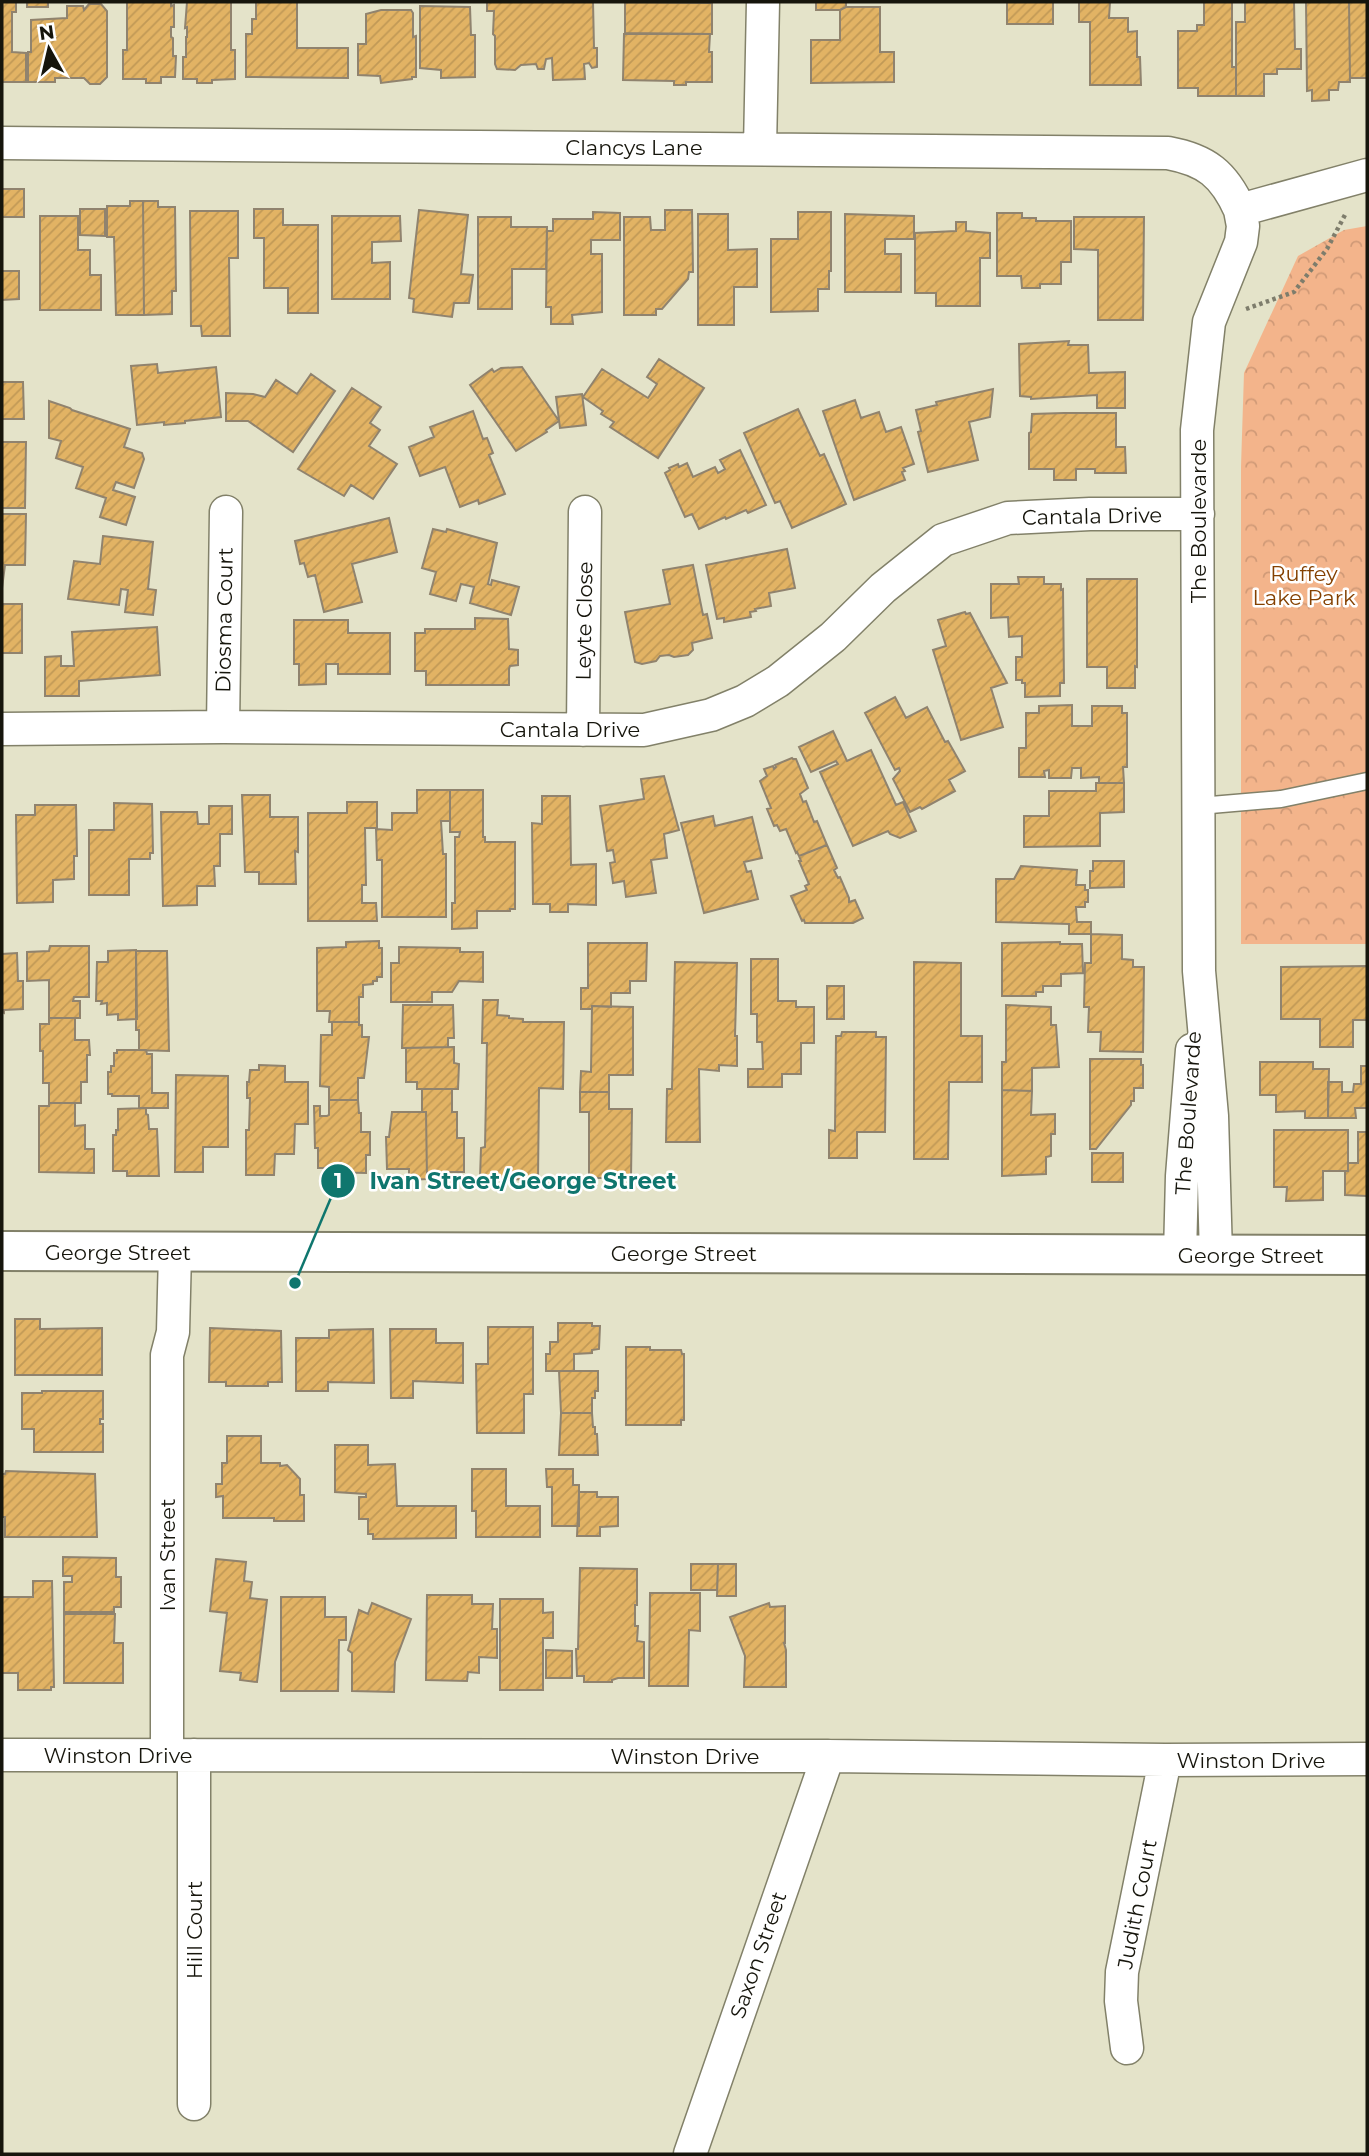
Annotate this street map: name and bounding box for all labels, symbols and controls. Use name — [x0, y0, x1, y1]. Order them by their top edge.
north arrow — [14, 14, 84, 84]
text: N — [37, 20, 56, 45]
street label: Clancys Lane — [565, 135, 703, 160]
street label: The Boulevarde — [1186, 439, 1211, 603]
street label: Cantala Drive — [1022, 502, 1162, 530]
street label: Diosma Court — [210, 547, 238, 693]
street label: Leyte Close — [570, 561, 598, 681]
park label: Ruffey Lake Park — [1252, 561, 1356, 610]
street label: Cantala Drive — [500, 717, 640, 742]
street label: The Boulevarde — [1170, 1030, 1206, 1196]
callout: Ivan Street/George Street — [321, 1159, 691, 1203]
text: Ivan Street/George Street — [370, 1167, 676, 1195]
text: 1 — [334, 1168, 342, 1193]
street label: George Street — [45, 1240, 191, 1265]
street label: George Street — [611, 1241, 757, 1266]
street label: George Street — [1178, 1243, 1324, 1268]
street label: Ivan Street — [155, 1499, 180, 1611]
street label: Winston Drive — [43, 1743, 193, 1768]
street label: Winston Drive — [610, 1744, 760, 1769]
street label: Winston Drive — [1176, 1748, 1326, 1773]
street label: Judith Court — [1112, 1837, 1162, 1972]
street label: Hill Court — [182, 1881, 207, 1979]
street label: Saxon Street — [725, 1888, 791, 2022]

